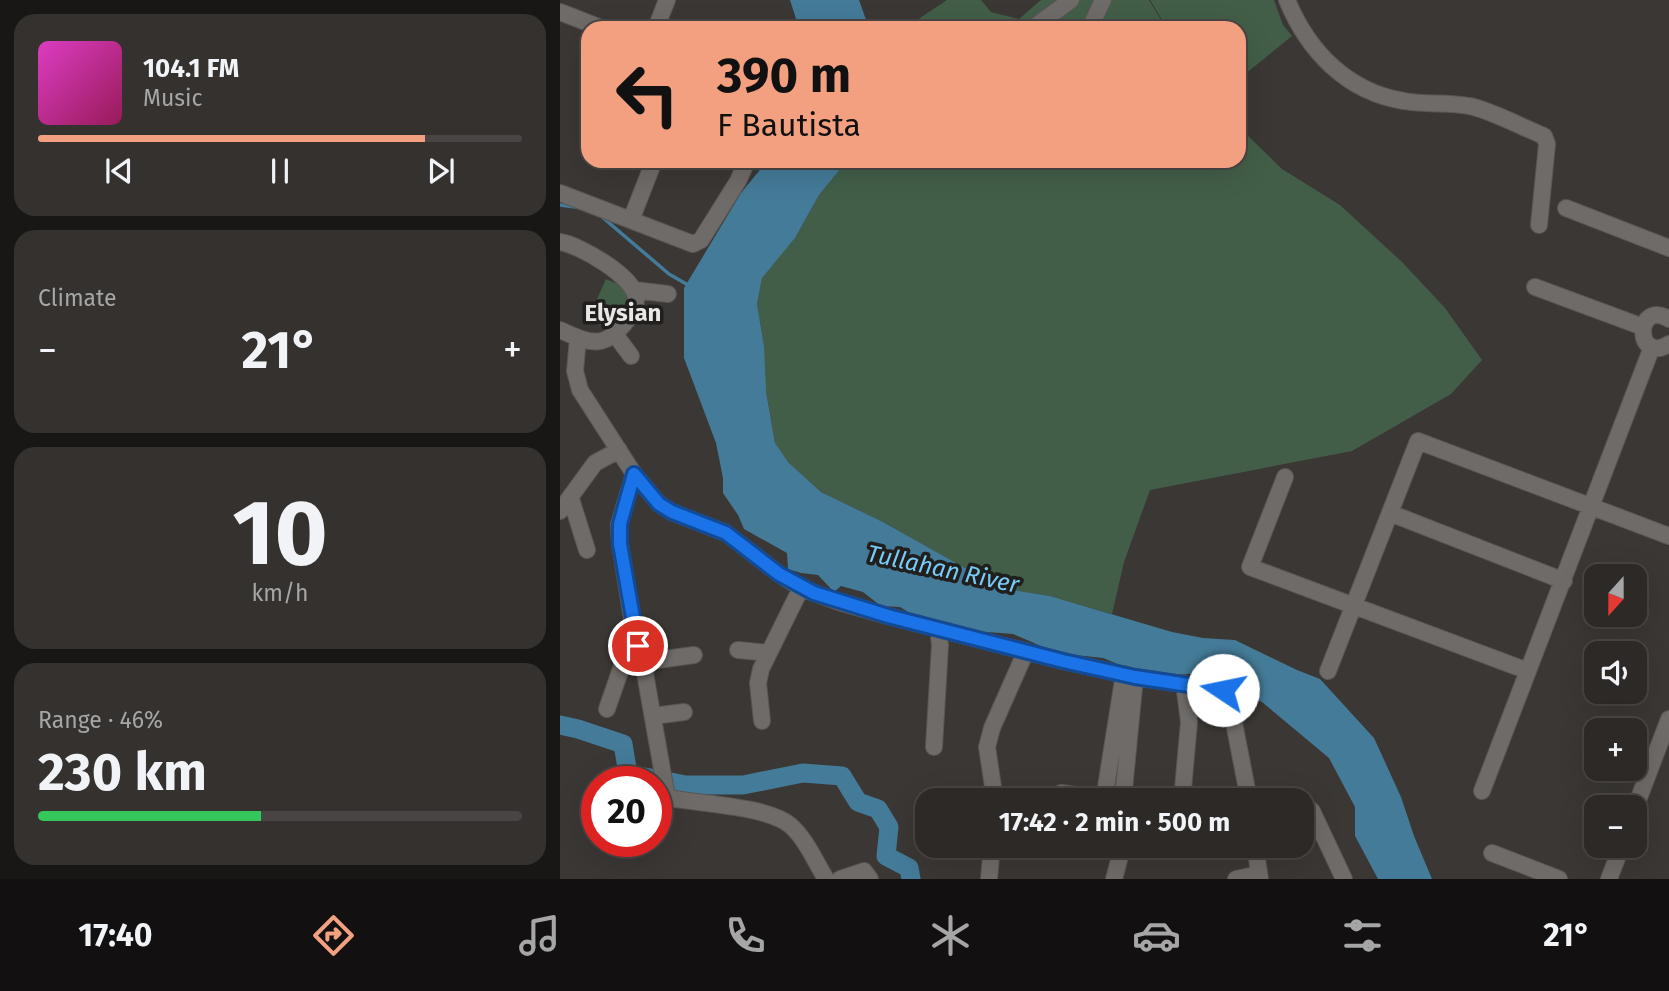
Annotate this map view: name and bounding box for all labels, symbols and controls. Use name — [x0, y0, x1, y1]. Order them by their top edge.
text: 390 m — [717, 46, 851, 105]
icon: left — [602, 49, 693, 140]
text: 104.1 FM — [143, 53, 239, 84]
text: Music — [143, 84, 203, 112]
text: F Bautista — [717, 106, 861, 144]
icon: previous — [100, 152, 138, 190]
icon: pause — [261, 152, 299, 190]
icon: next — [422, 152, 460, 190]
text: Climate — [38, 284, 117, 312]
district label: Elysian — [585, 299, 661, 327]
text: 21° — [242, 319, 319, 382]
text: − — [38, 327, 57, 373]
text: + — [503, 327, 522, 373]
text: 10 — [232, 479, 328, 588]
water label: Tullahan River — [865, 539, 1022, 599]
north arrow — [1584, 564, 1647, 626]
map controls — [1584, 564, 1647, 858]
text: km/h — [252, 579, 308, 607]
pin — [608, 616, 668, 676]
icon: arrive — [619, 627, 657, 665]
button: sound — [1584, 641, 1647, 704]
position arrow — [1186, 653, 1260, 727]
text: Range · 46% — [38, 706, 163, 734]
button: + — [1584, 718, 1647, 781]
text: 230 km — [38, 741, 207, 804]
speed limit sign: 20 — [581, 766, 672, 857]
button: − — [1584, 795, 1647, 858]
text: 17:42 · 2 min · 500 m — [999, 807, 1230, 838]
icon: directions — [309, 911, 358, 960]
icon: music — [515, 911, 564, 960]
icon: phone — [721, 911, 770, 960]
icon: climate — [926, 911, 975, 960]
icon: car — [1132, 911, 1181, 960]
icon: filters — [1338, 911, 1387, 960]
text: 17:40 — [78, 916, 152, 954]
text: 21° — [1543, 916, 1591, 954]

